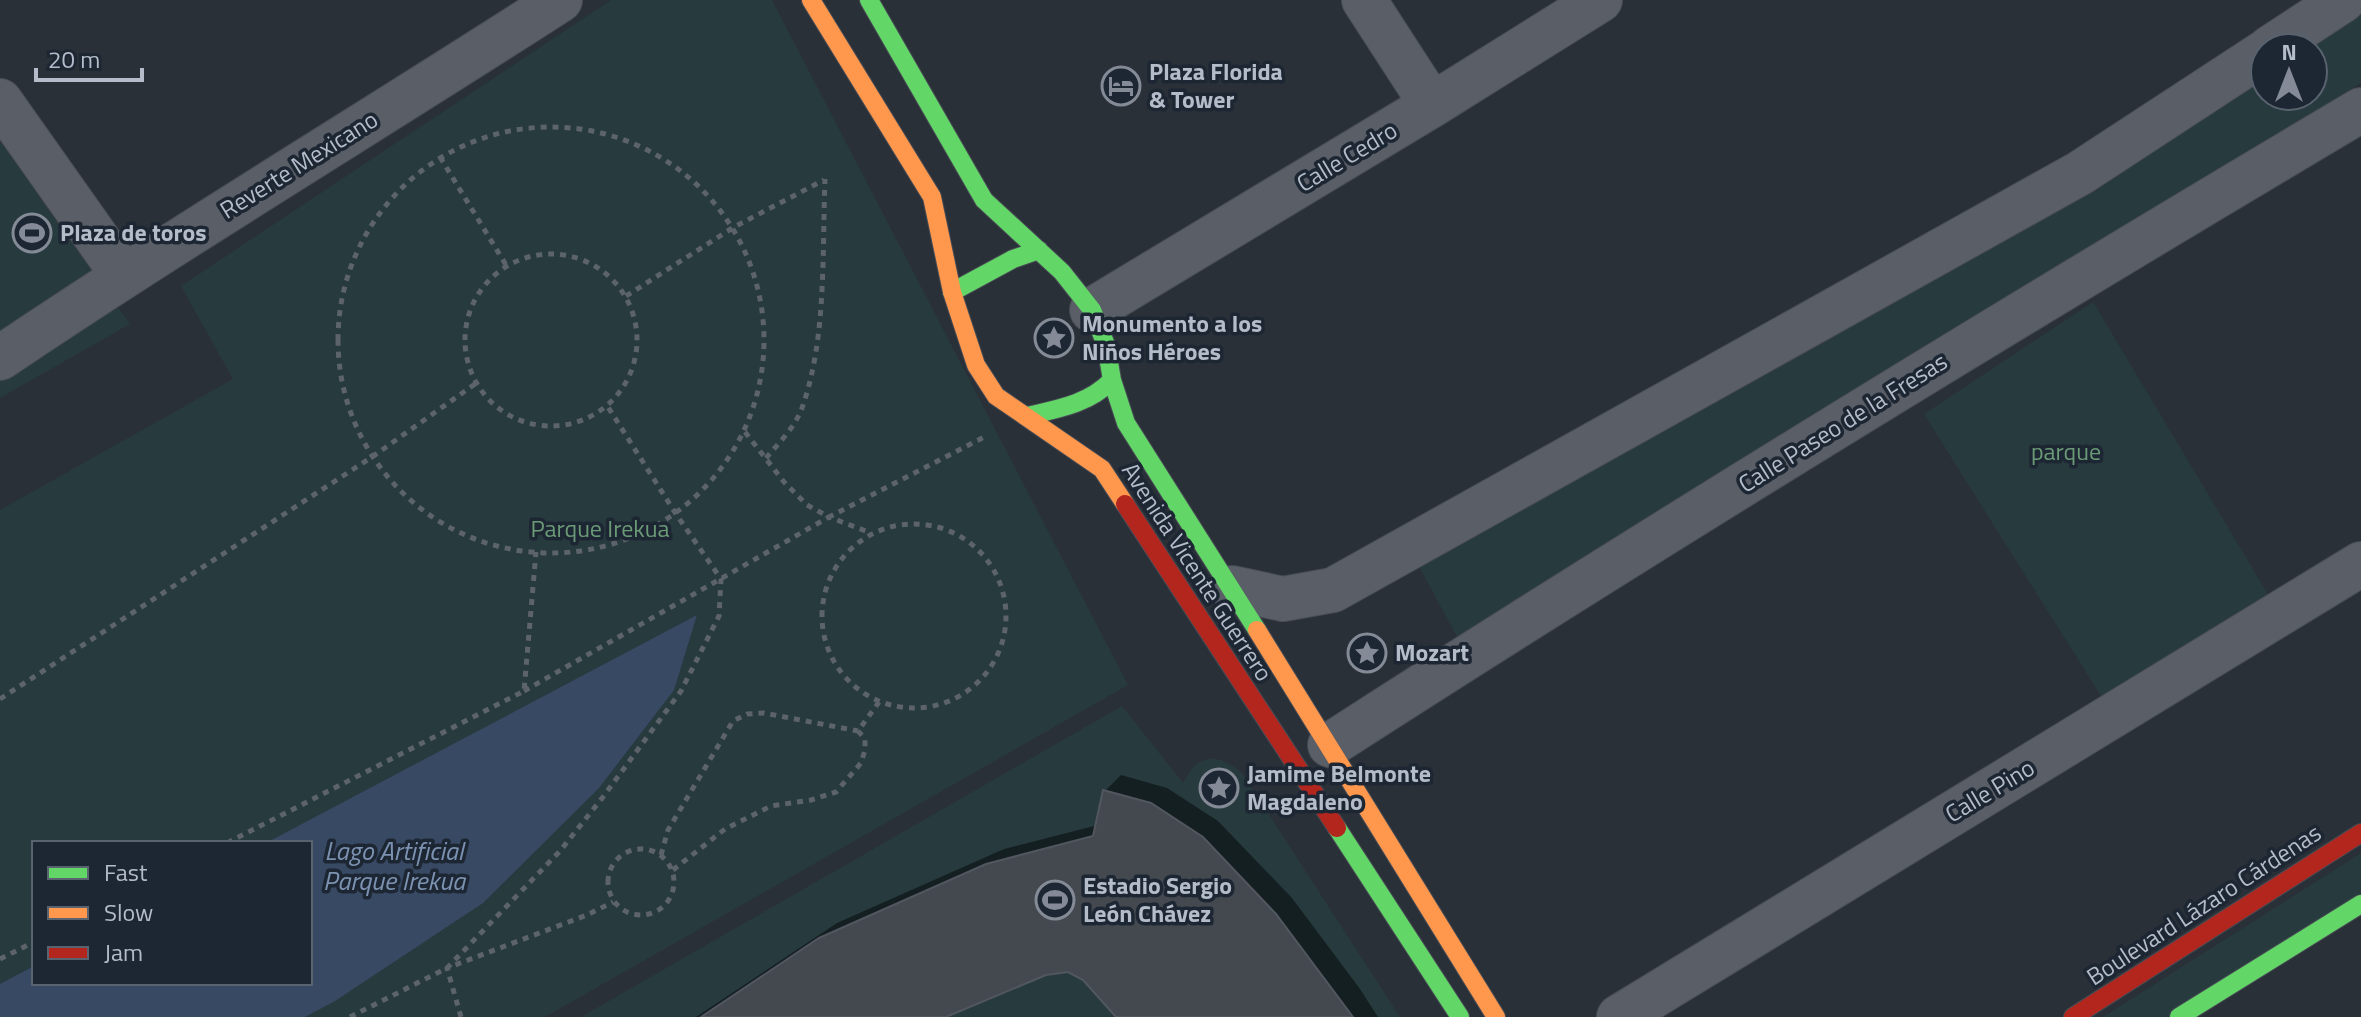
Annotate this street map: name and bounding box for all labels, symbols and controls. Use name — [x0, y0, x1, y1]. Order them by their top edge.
scale bar — [36, 32, 142, 82]
north arrow — [2249, 32, 2329, 112]
text: N — [2281, 35, 2297, 69]
text: 20 m — [48, 41, 100, 77]
place label: Plaza Florida & Tower — [1149, 53, 1283, 117]
hotel icon: Plaza Florida & Tower — [1100, 65, 1142, 107]
street label: Reverte Mexicano — [212, 101, 384, 227]
street label: Calle Cedro — [1289, 112, 1404, 200]
sports icon: Plaza de toros — [11, 212, 53, 254]
place label: Plaza de toros — [60, 214, 207, 250]
place label: Monumento a los Niños Héroes — [1082, 305, 1262, 369]
place icon: Monumento a los Niños Héroes — [1033, 317, 1075, 359]
street label: Calle Paseo de la Fresas — [1731, 343, 1954, 501]
park label: parque — [2031, 433, 2101, 469]
street label: Avenida Vicente Guerrero — [1113, 455, 1282, 688]
park label: Parque Irekua — [530, 510, 670, 546]
place icon: Mozart — [1346, 632, 1388, 674]
place label: Mozart — [1395, 634, 1469, 670]
street label: Calle Pino — [1938, 749, 2041, 831]
place label: Jamime Belmonte Magdaleno — [1247, 755, 1431, 819]
place icon: Jamime Belmonte Magdaleno — [1198, 767, 1240, 809]
street label: Boulevard Lázaro Cárdenas — [2079, 815, 2328, 994]
water label: Lago Artificial Parque Irekua — [323, 831, 467, 900]
legend — [32, 841, 312, 985]
text: Fast — [104, 854, 148, 890]
place label: Estadio Sergio León Chávez — [1083, 867, 1232, 931]
sports icon: Estadio Sergio León Chávez — [1034, 879, 1076, 921]
text: Slow — [104, 894, 153, 930]
text: Jam — [104, 934, 143, 970]

